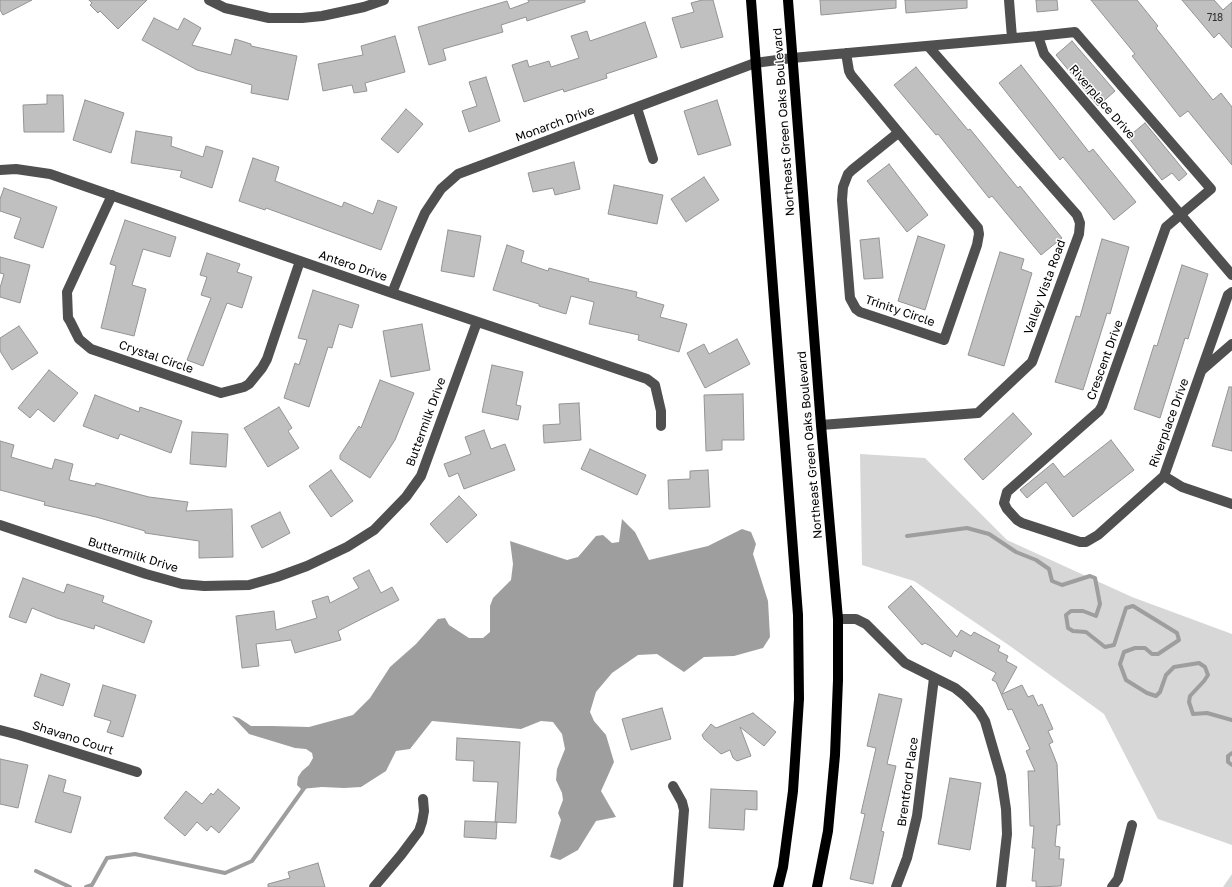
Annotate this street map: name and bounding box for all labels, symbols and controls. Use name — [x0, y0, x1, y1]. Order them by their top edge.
house number: 718 — [1207, 12, 1223, 24]
street label: Northeast Green Oaks Boulevard — [770, 27, 798, 217]
street label: Riverplace Drive — [1066, 62, 1138, 142]
street label: Monarch Drive — [514, 103, 596, 145]
street label: Valley Vista Road — [1021, 238, 1069, 336]
street label: Antero Drive — [317, 248, 389, 284]
street label: Trinity Circle — [863, 292, 937, 330]
street label: Crescent Drive — [1084, 318, 1126, 402]
street label: Crystal Circle — [117, 338, 195, 376]
street label: Northeast Green Oaks Boulevard — [795, 351, 825, 539]
street label: Buttermilk Drive — [403, 376, 449, 468]
street label: Riverplace Drive — [1146, 376, 1192, 470]
street label: Buttermilk Drive — [86, 534, 180, 576]
street label: Shavano Court — [31, 718, 115, 758]
street label: Brentford Place — [895, 736, 921, 828]

